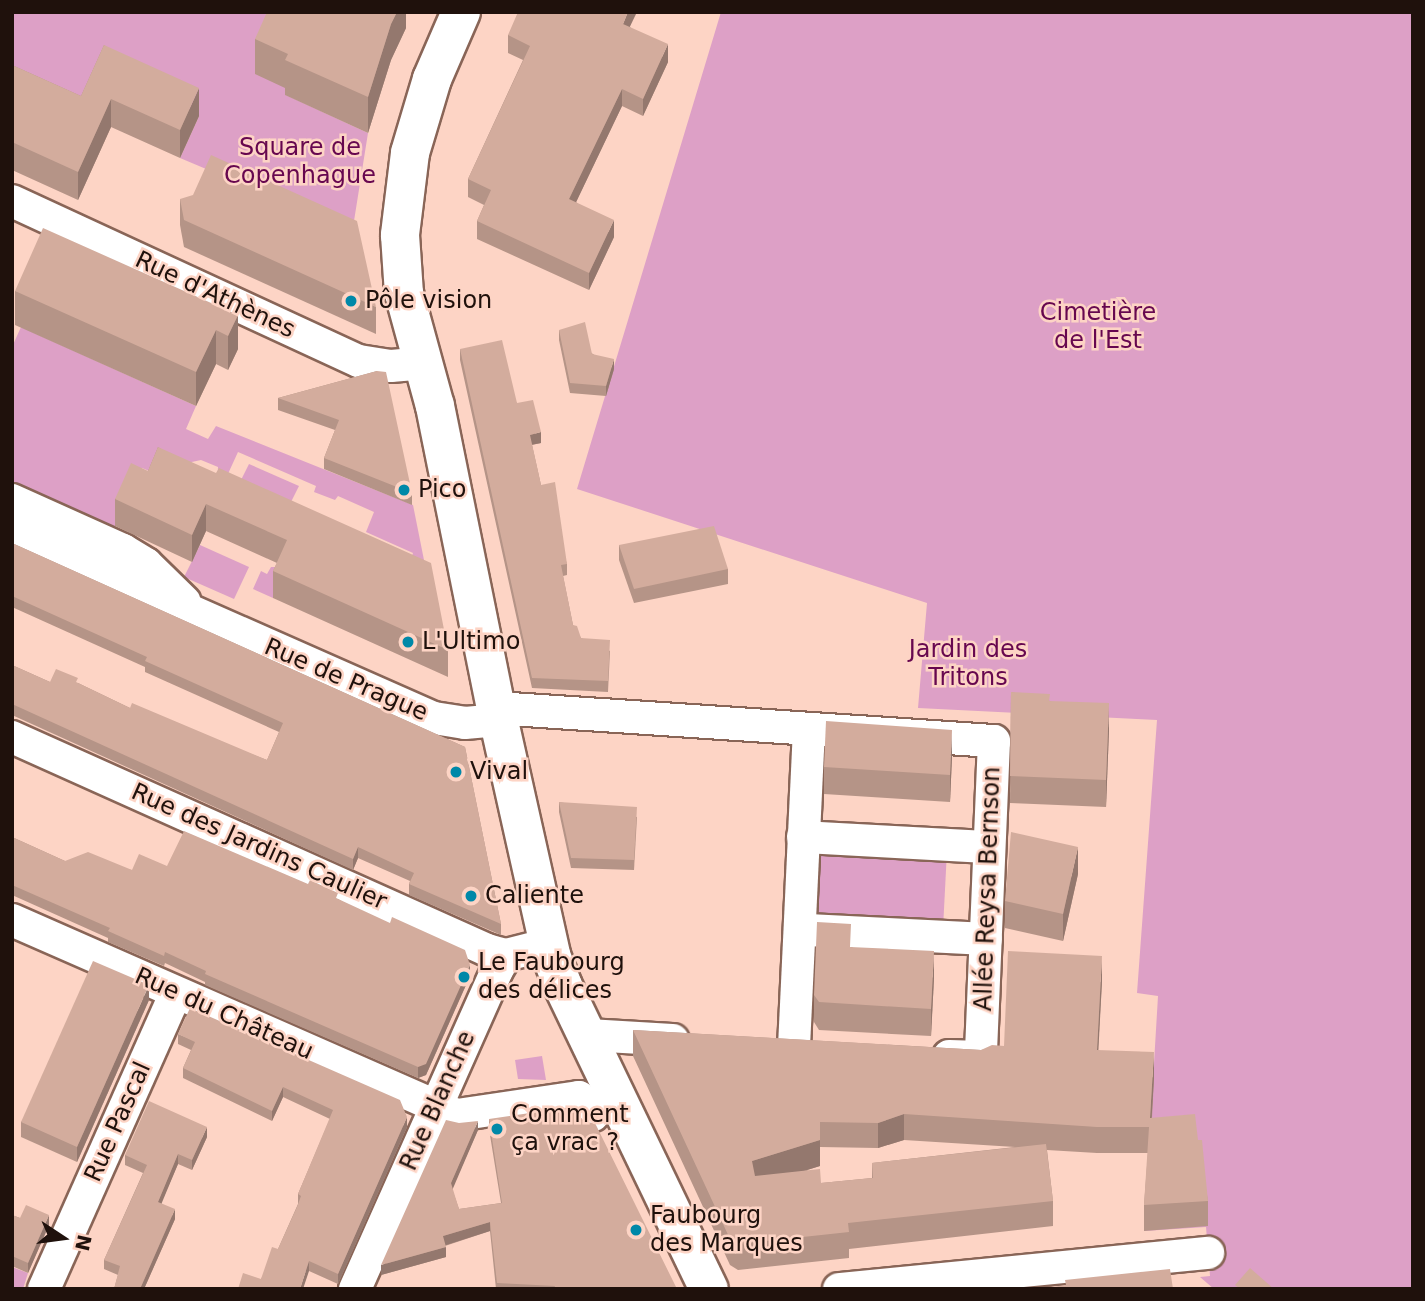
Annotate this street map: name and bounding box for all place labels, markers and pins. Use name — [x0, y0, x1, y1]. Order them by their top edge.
place label: Pôle vision — [365, 287, 492, 315]
marker: Pôle vision — [343, 293, 359, 309]
place label: Pico — [418, 476, 466, 504]
marker: Pico — [396, 482, 412, 498]
place label: L'Ultimo — [422, 628, 520, 656]
marker: L'Ultimo — [400, 634, 416, 650]
place label: Vival — [470, 758, 528, 786]
marker: Vival — [448, 764, 464, 780]
place label: Caliente — [485, 882, 584, 910]
marker: Caliente — [463, 888, 479, 904]
place label: Le Faubourg des délices — [478, 949, 625, 1005]
marker: Le Faubourg des délices — [456, 969, 472, 985]
place label: Comment ça vrac ? — [511, 1101, 629, 1157]
marker: Comment ça vrac ? — [489, 1121, 505, 1137]
place label: Faubourg des Marques — [650, 1202, 803, 1258]
marker: Faubourg des Marques — [628, 1222, 644, 1238]

